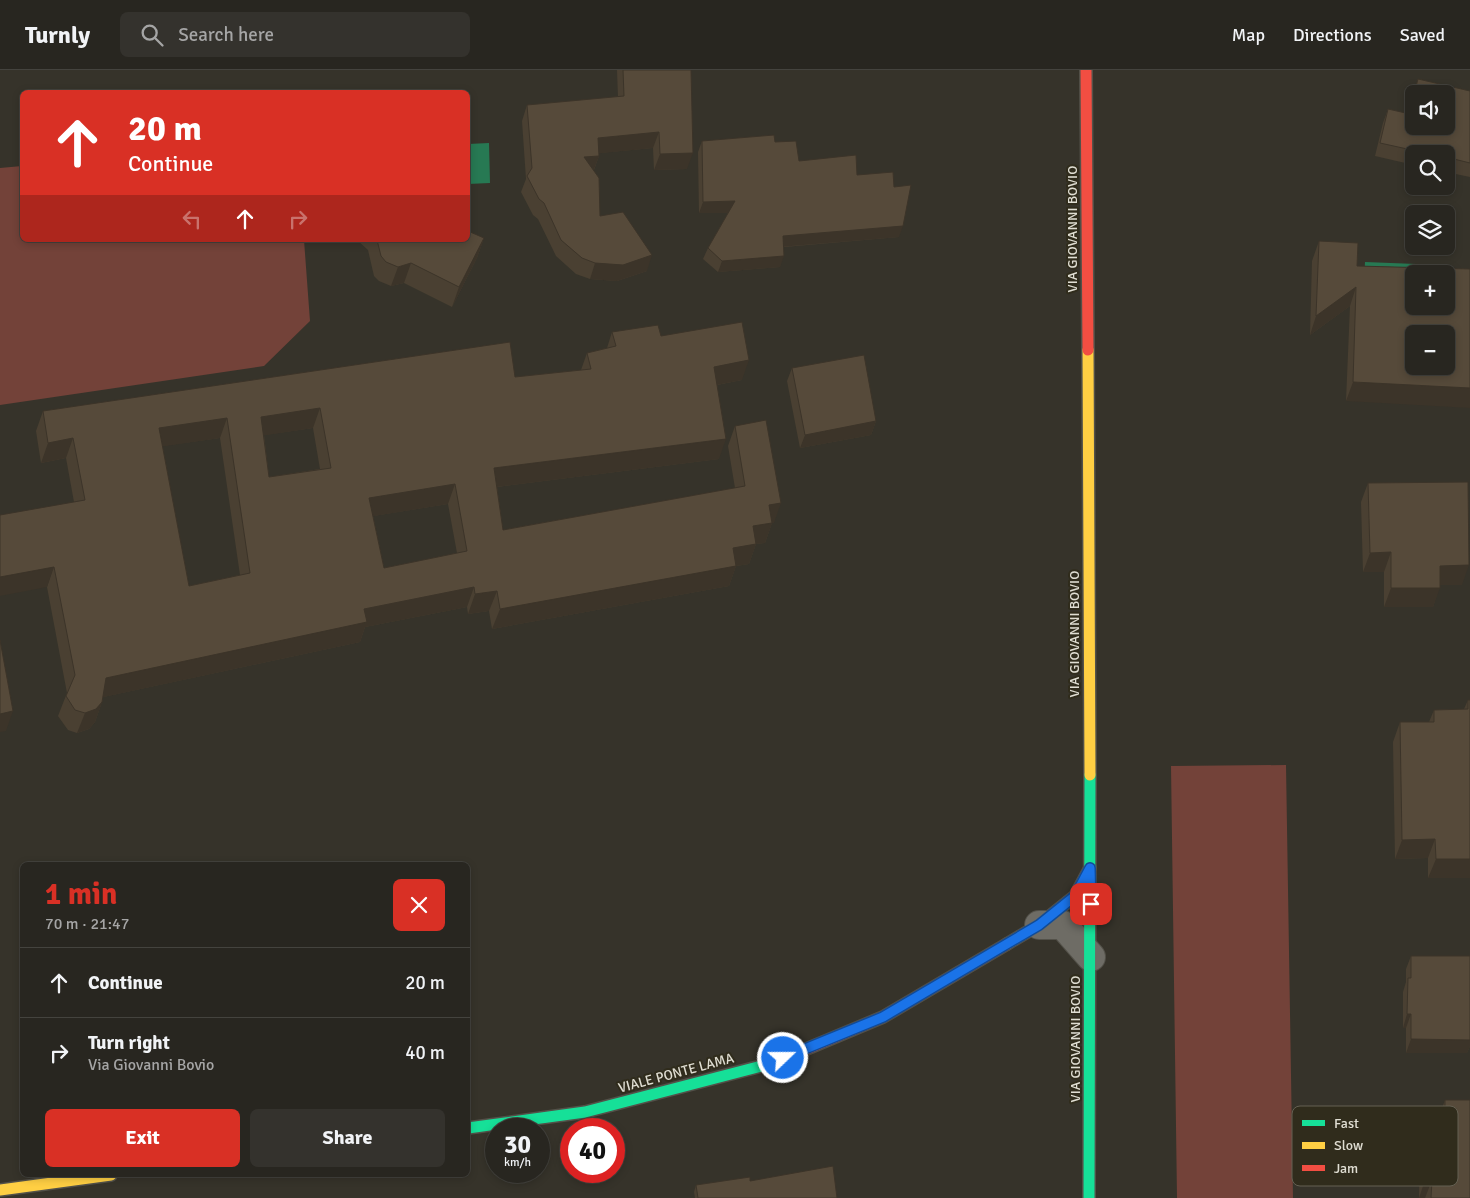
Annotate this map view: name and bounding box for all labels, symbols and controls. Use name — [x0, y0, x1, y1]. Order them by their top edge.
search box — [120, 12, 470, 57]
text: Turnly — [25, 20, 90, 50]
icon: search — [138, 21, 166, 49]
text: Search here — [178, 23, 274, 47]
text: Map — [1232, 24, 1265, 46]
text: Directions — [1293, 24, 1372, 46]
text: Saved — [1400, 24, 1445, 46]
map controls — [1405, 85, 1455, 375]
button: sound — [1405, 85, 1455, 135]
text: 20 m — [128, 107, 202, 150]
icon: ahead — [45, 110, 110, 175]
button: search — [1405, 145, 1455, 195]
text: Continue — [128, 150, 213, 177]
street label: VIA GIOVANNI BOVIO — [1064, 166, 1081, 292]
icon: left — [178, 205, 206, 233]
icon: ahead — [231, 205, 259, 233]
icon: right — [284, 205, 312, 233]
button: layers — [1405, 205, 1455, 255]
button: + — [1405, 265, 1455, 315]
button: − — [1405, 325, 1455, 375]
street label: VIA GIOVANNI BOVIO — [1066, 571, 1083, 697]
text: 1 min — [45, 876, 117, 913]
button: close — [393, 879, 445, 931]
pin — [1070, 883, 1112, 925]
icon: arrive — [1077, 890, 1105, 918]
text: 70 m · 21:47 — [45, 914, 129, 934]
icon: ahead — [45, 969, 73, 997]
text: Continue — [88, 971, 163, 995]
text: 20 m — [405, 971, 445, 995]
street label: VIA GIOVANNI BOVIO — [1067, 976, 1084, 1102]
text: Turn right — [88, 1031, 170, 1055]
position arrow — [756, 1031, 808, 1083]
icon: right — [45, 1039, 73, 1067]
text: 40 m — [405, 1041, 445, 1065]
street label: VIALE PONTE LAMA — [616, 1049, 736, 1097]
text: Via Giovanni Bovio — [88, 1055, 214, 1075]
legend — [1292, 1106, 1458, 1186]
button: Exit — [45, 1109, 240, 1167]
button: Share — [250, 1109, 445, 1167]
text: Fast — [1334, 1115, 1359, 1132]
speed limit sign: 40 — [560, 1118, 625, 1183]
text: 30 — [504, 1129, 531, 1160]
text: Slow — [1334, 1137, 1363, 1154]
text: km/h — [504, 1155, 531, 1170]
text: Jam — [1334, 1160, 1358, 1177]

